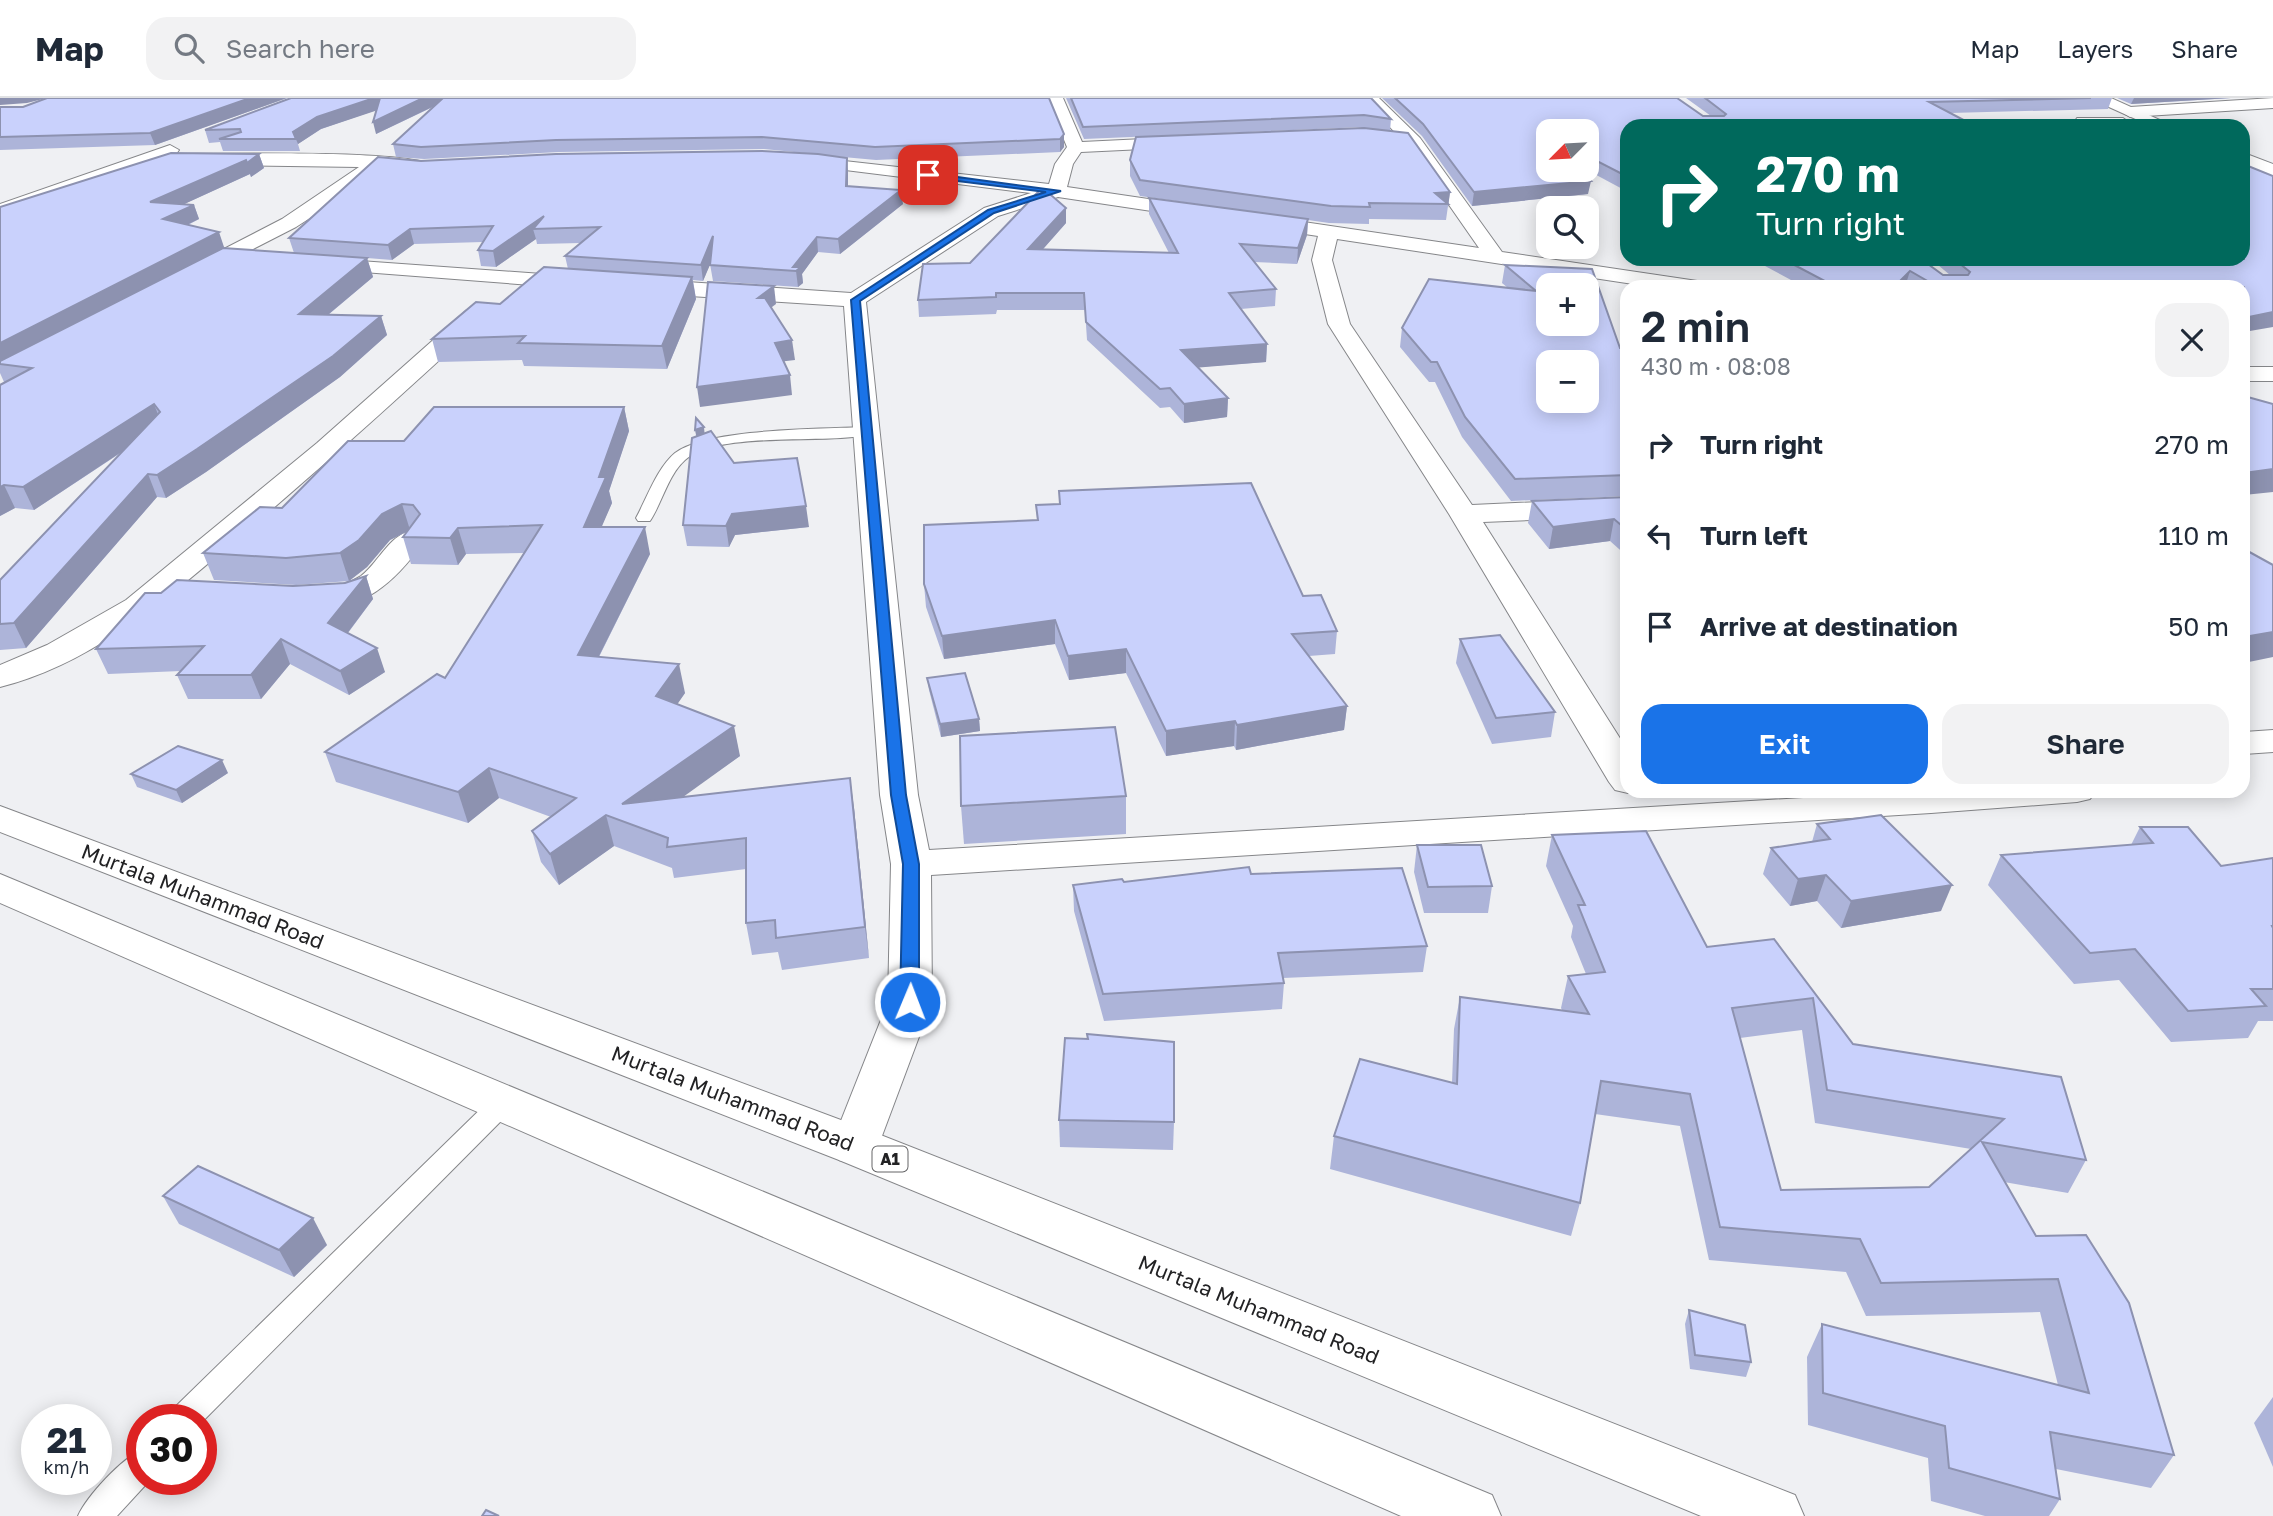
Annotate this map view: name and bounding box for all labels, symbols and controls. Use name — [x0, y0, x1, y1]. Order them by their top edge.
search box — [146, 17, 636, 80]
text: Map — [35, 29, 104, 68]
icon: search — [170, 29, 208, 67]
text: Search here — [226, 33, 375, 64]
text: Map — [1970, 34, 2019, 63]
text: Layers — [2057, 34, 2133, 63]
text: Share — [2171, 34, 2238, 63]
north arrow — [1536, 119, 1600, 182]
map controls — [1536, 119, 1599, 413]
text: 270 m — [1756, 144, 1900, 203]
pin — [898, 145, 958, 205]
icon: right — [1641, 147, 1732, 238]
icon: arrive — [909, 156, 947, 194]
button: search — [1536, 196, 1599, 259]
text: Turn right — [1756, 204, 1905, 242]
button: + — [1536, 273, 1599, 336]
text: 2 min — [1641, 301, 1750, 351]
button: close — [2155, 303, 2229, 377]
button: − — [1536, 350, 1599, 413]
text: 430 m · 08:08 — [1641, 352, 1791, 380]
icon: right — [1641, 426, 1679, 464]
text: Turn right — [1700, 429, 1823, 460]
text: 270 m — [2155, 429, 2229, 460]
icon: left — [1641, 517, 1679, 555]
text: Turn left — [1700, 520, 1808, 551]
text: 110 m — [2158, 520, 2229, 551]
icon: arrive — [1641, 608, 1679, 646]
text: Arrive at destination — [1700, 611, 1958, 642]
text: 50 m — [2168, 611, 2229, 642]
button: Exit — [1641, 704, 1928, 784]
button: Share — [1942, 704, 2229, 784]
street label: Murtala Muhammad Road — [78, 838, 328, 954]
position arrow — [873, 965, 947, 1039]
street label: Murtala Muhammad Road — [608, 1040, 858, 1156]
road number: A1 — [872, 1147, 908, 1172]
street label: Murtala Muhammad Road — [1135, 1249, 1383, 1369]
speed limit sign: 30 — [126, 1404, 217, 1495]
text: 21 — [47, 1419, 86, 1461]
text: km/h — [44, 1456, 89, 1478]

